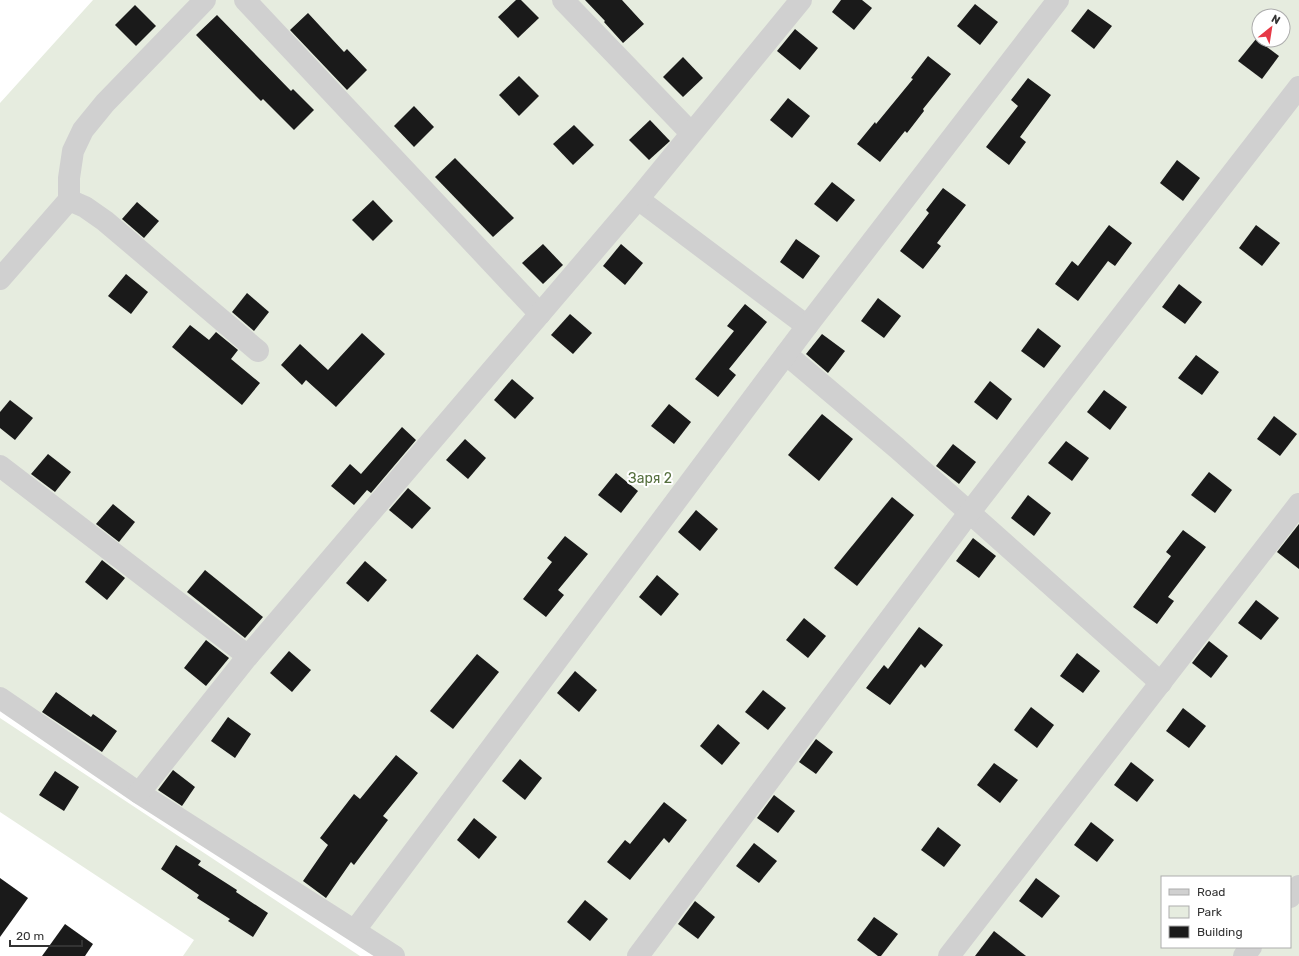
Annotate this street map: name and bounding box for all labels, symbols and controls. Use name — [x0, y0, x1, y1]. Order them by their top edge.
north arrow — [1251, 8, 1291, 48]
text: N — [1269, 12, 1282, 27]
park label: Заря 2 — [628, 470, 672, 487]
legend — [1161, 876, 1291, 948]
text: Road — [1197, 885, 1225, 899]
text: Park — [1197, 905, 1223, 919]
scale bar — [10, 922, 82, 948]
text: Building — [1197, 925, 1243, 939]
text: 20 m — [16, 929, 44, 943]

